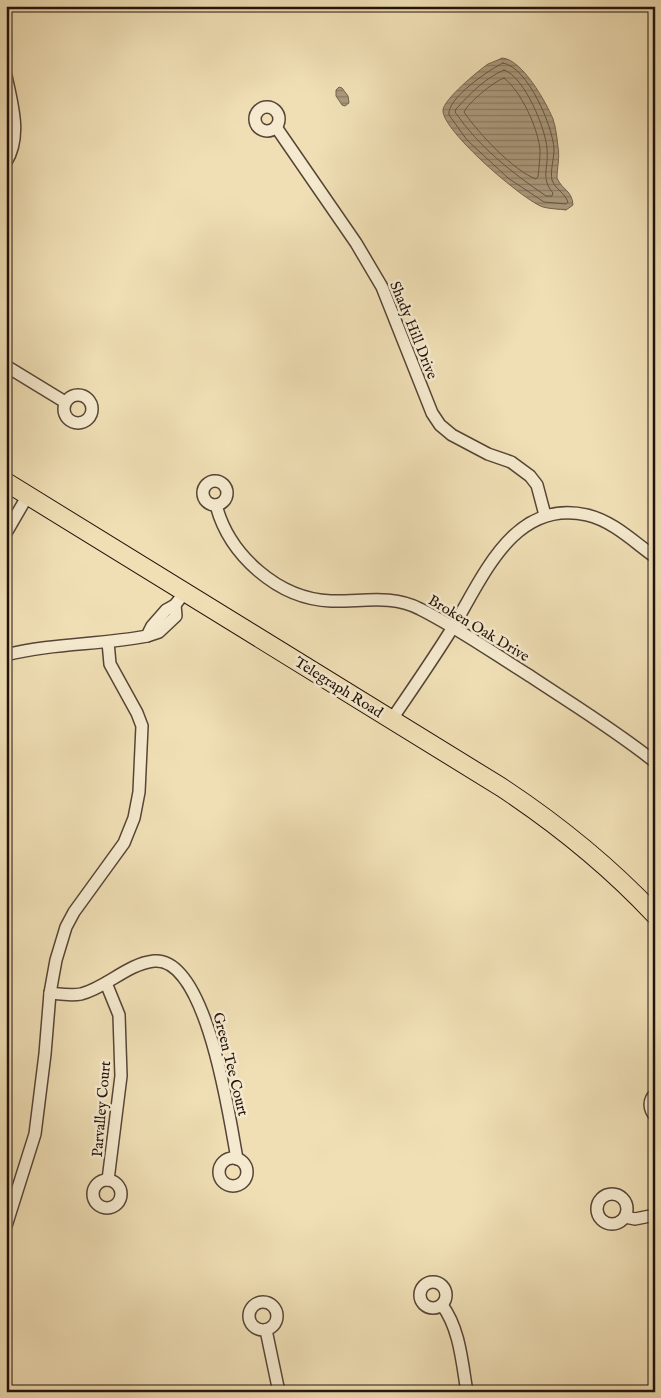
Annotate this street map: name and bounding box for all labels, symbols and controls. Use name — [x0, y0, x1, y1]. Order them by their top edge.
street label: Shady Hill Drive — [385, 278, 442, 382]
street label: Broken Oak Drive — [425, 591, 533, 666]
street label: Telegraph Road — [291, 653, 387, 723]
street label: Green Tee Court — [208, 1010, 253, 1118]
street label: Parvalley Court — [88, 1060, 115, 1158]

